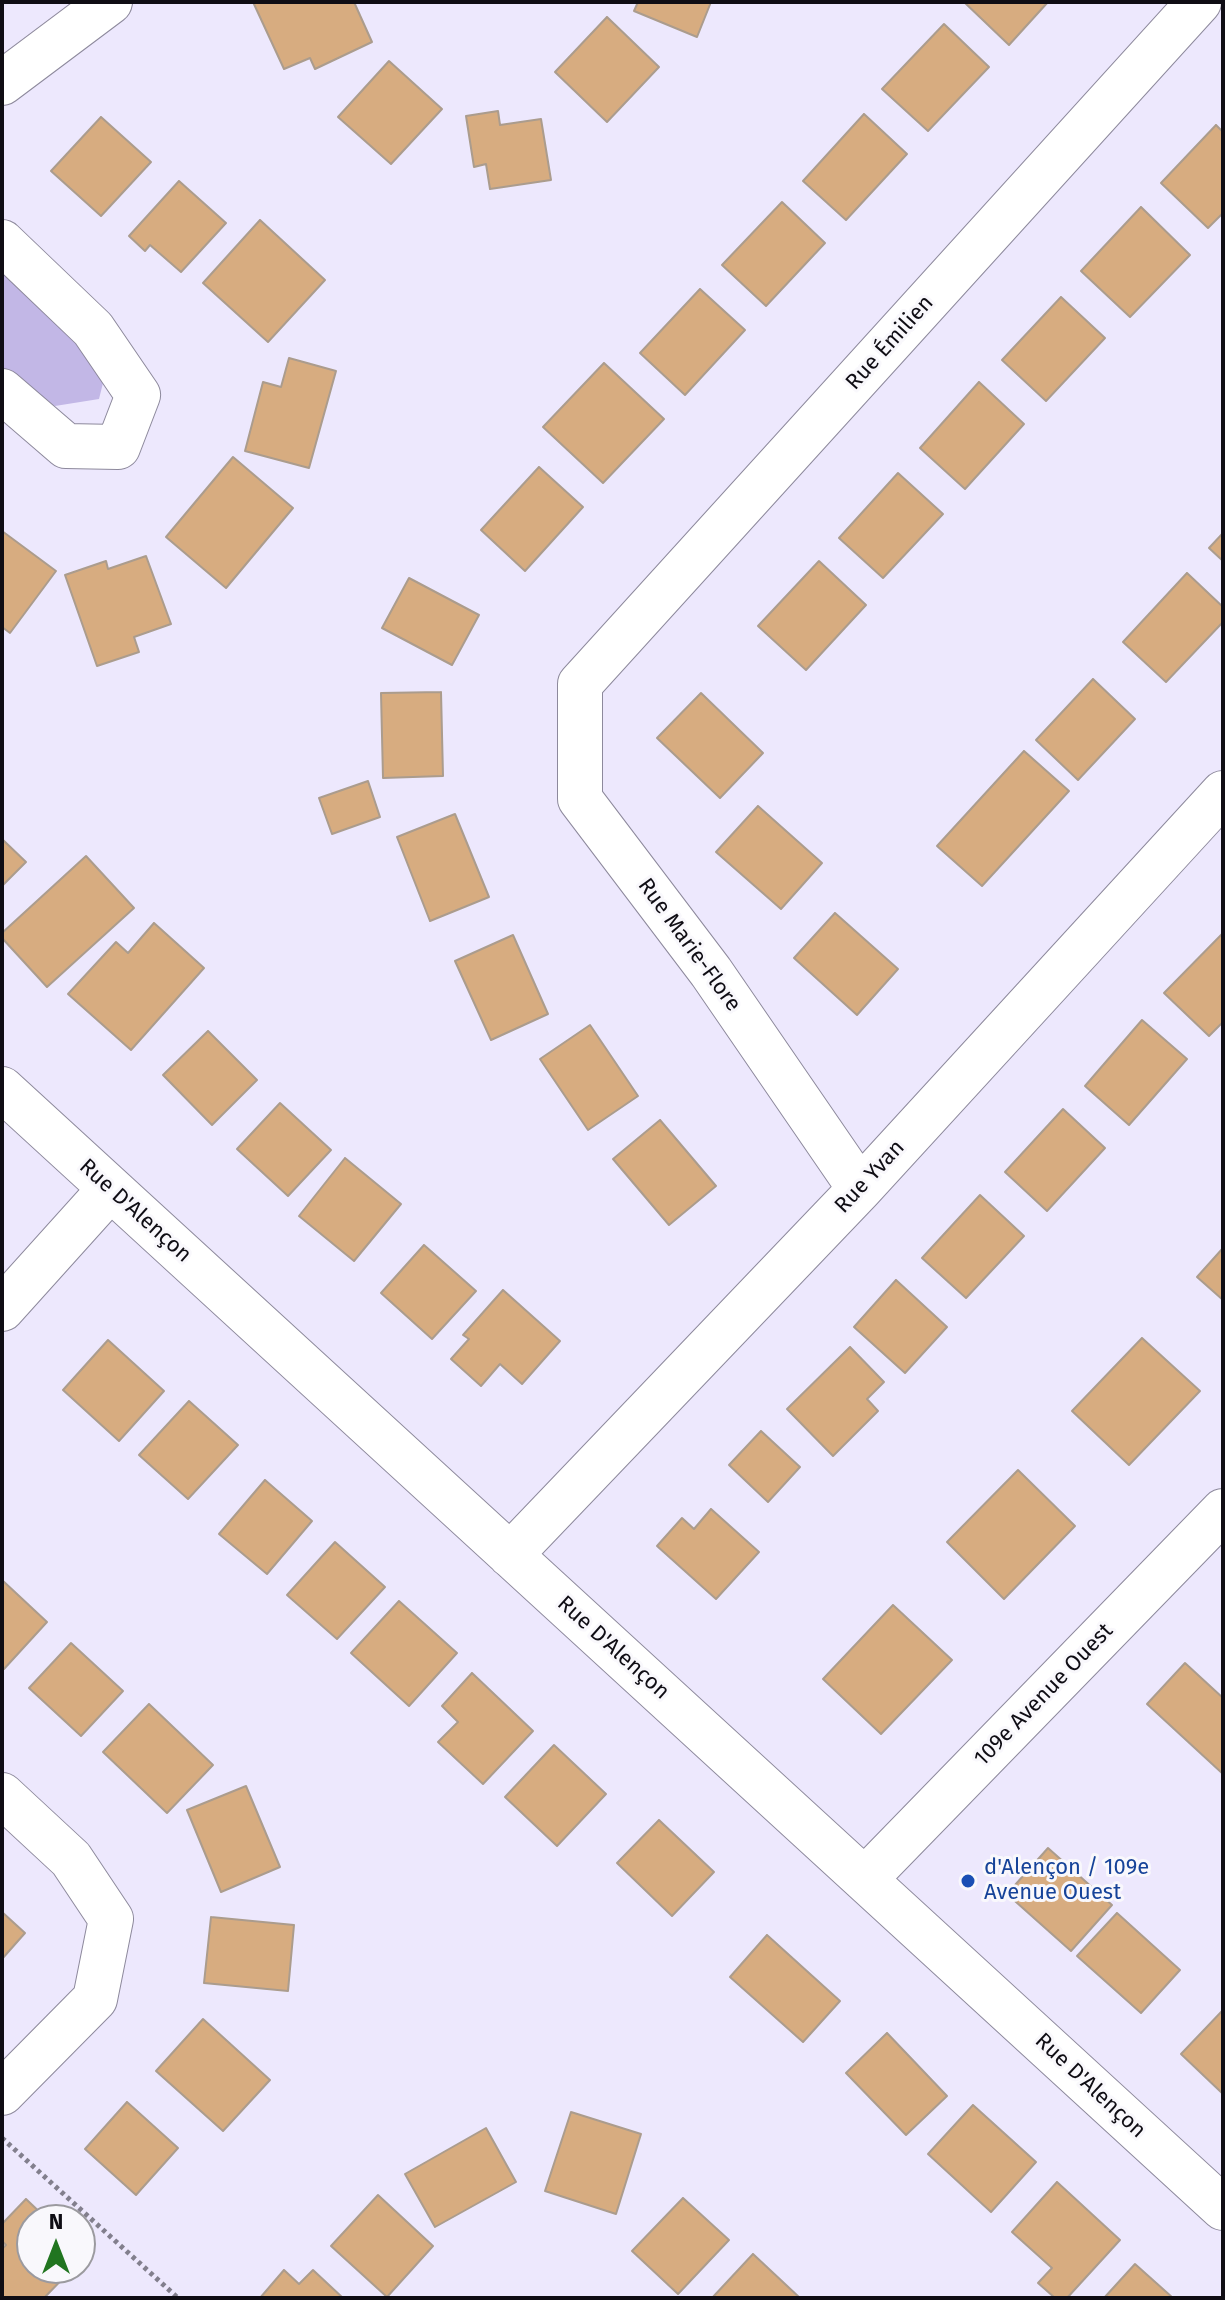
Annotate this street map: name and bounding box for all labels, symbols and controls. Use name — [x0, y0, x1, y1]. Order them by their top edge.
street label: Rue Émilien — [841, 290, 939, 396]
street label: Rue Marie-Flore — [632, 873, 746, 1017]
street label: Rue Yvan — [830, 1135, 910, 1219]
street label: Rue D'Alençon — [73, 1154, 197, 1268]
street label: Rue D'Alençon — [551, 1591, 675, 1705]
street label: 109e Avenue Ouest — [969, 1618, 1119, 1772]
place label: d'Alençon / 109e Avenue Ouest — [984, 1855, 1149, 1906]
marker: d'Alençon / 109e Avenue Ouest — [959, 1872, 977, 1890]
street label: Rue D'Alençon — [1029, 2028, 1151, 2144]
north arrow — [16, 2204, 96, 2284]
text: N — [49, 2208, 63, 2235]

